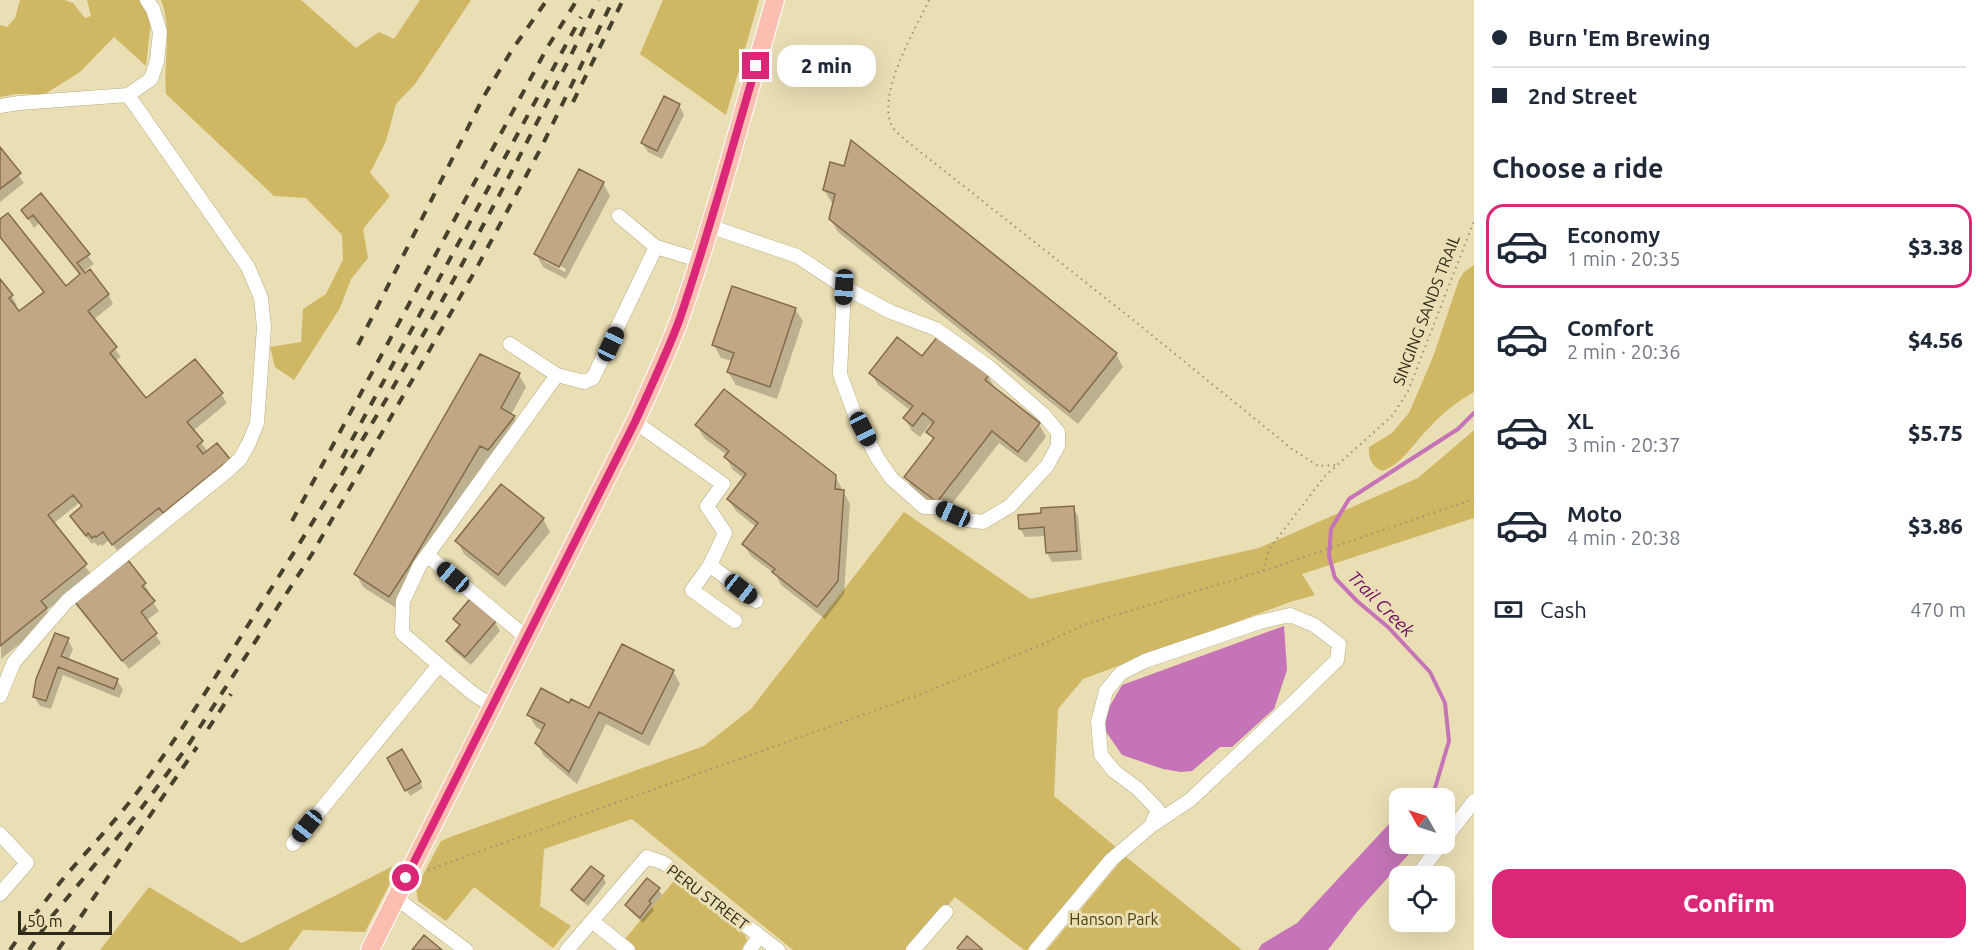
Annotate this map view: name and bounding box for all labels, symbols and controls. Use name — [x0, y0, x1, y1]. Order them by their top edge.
text: Burn 'Em Brewing — [1528, 25, 1711, 50]
callout: 2 min — [777, 45, 876, 87]
route end — [742, 52, 769, 79]
text: 2 min — [801, 54, 852, 77]
text: 2nd Street — [1528, 83, 1637, 108]
text: Choose a ride — [1492, 153, 1664, 183]
icon: car — [1495, 219, 1549, 273]
text: Economy — [1567, 222, 1660, 247]
street label: SINGING SANDS TRAIL — [1389, 232, 1463, 388]
text: $3.38 — [1908, 234, 1963, 259]
text: 1 min · 20:35 — [1567, 247, 1681, 270]
car — [834, 269, 854, 305]
icon: car — [1495, 312, 1549, 366]
text: Comfort — [1567, 315, 1654, 340]
car — [595, 324, 627, 364]
text: $4.56 — [1908, 327, 1963, 352]
text: 2 min · 20:36 — [1567, 340, 1681, 363]
icon: car — [1495, 405, 1549, 459]
text: XL — [1567, 408, 1594, 433]
car — [847, 409, 879, 449]
text: $5.75 — [1908, 420, 1963, 445]
text: 3 min · 20:37 — [1567, 433, 1681, 456]
car — [933, 498, 973, 530]
icon: car — [1495, 498, 1549, 552]
text: Moto — [1567, 501, 1622, 526]
text: $3.86 — [1908, 513, 1963, 538]
text: 4 min · 20:38 — [1567, 526, 1681, 549]
car — [433, 559, 473, 595]
water label: Trail Creek — [1345, 566, 1419, 641]
car — [721, 571, 761, 607]
icon: cash — [1492, 593, 1525, 626]
text: Cash — [1540, 597, 1587, 622]
text: 470 m — [1910, 598, 1966, 621]
north arrow — [1389, 788, 1455, 854]
map controls — [1389, 788, 1455, 932]
car — [289, 806, 325, 846]
street label: PERU STREET — [664, 861, 752, 933]
route start — [392, 864, 419, 891]
button: locate — [1389, 866, 1455, 932]
button: Confirm — [1492, 869, 1966, 938]
scale bar — [18, 908, 112, 936]
park label: Hanson Park — [1069, 910, 1159, 928]
text: 50 m — [27, 912, 63, 930]

